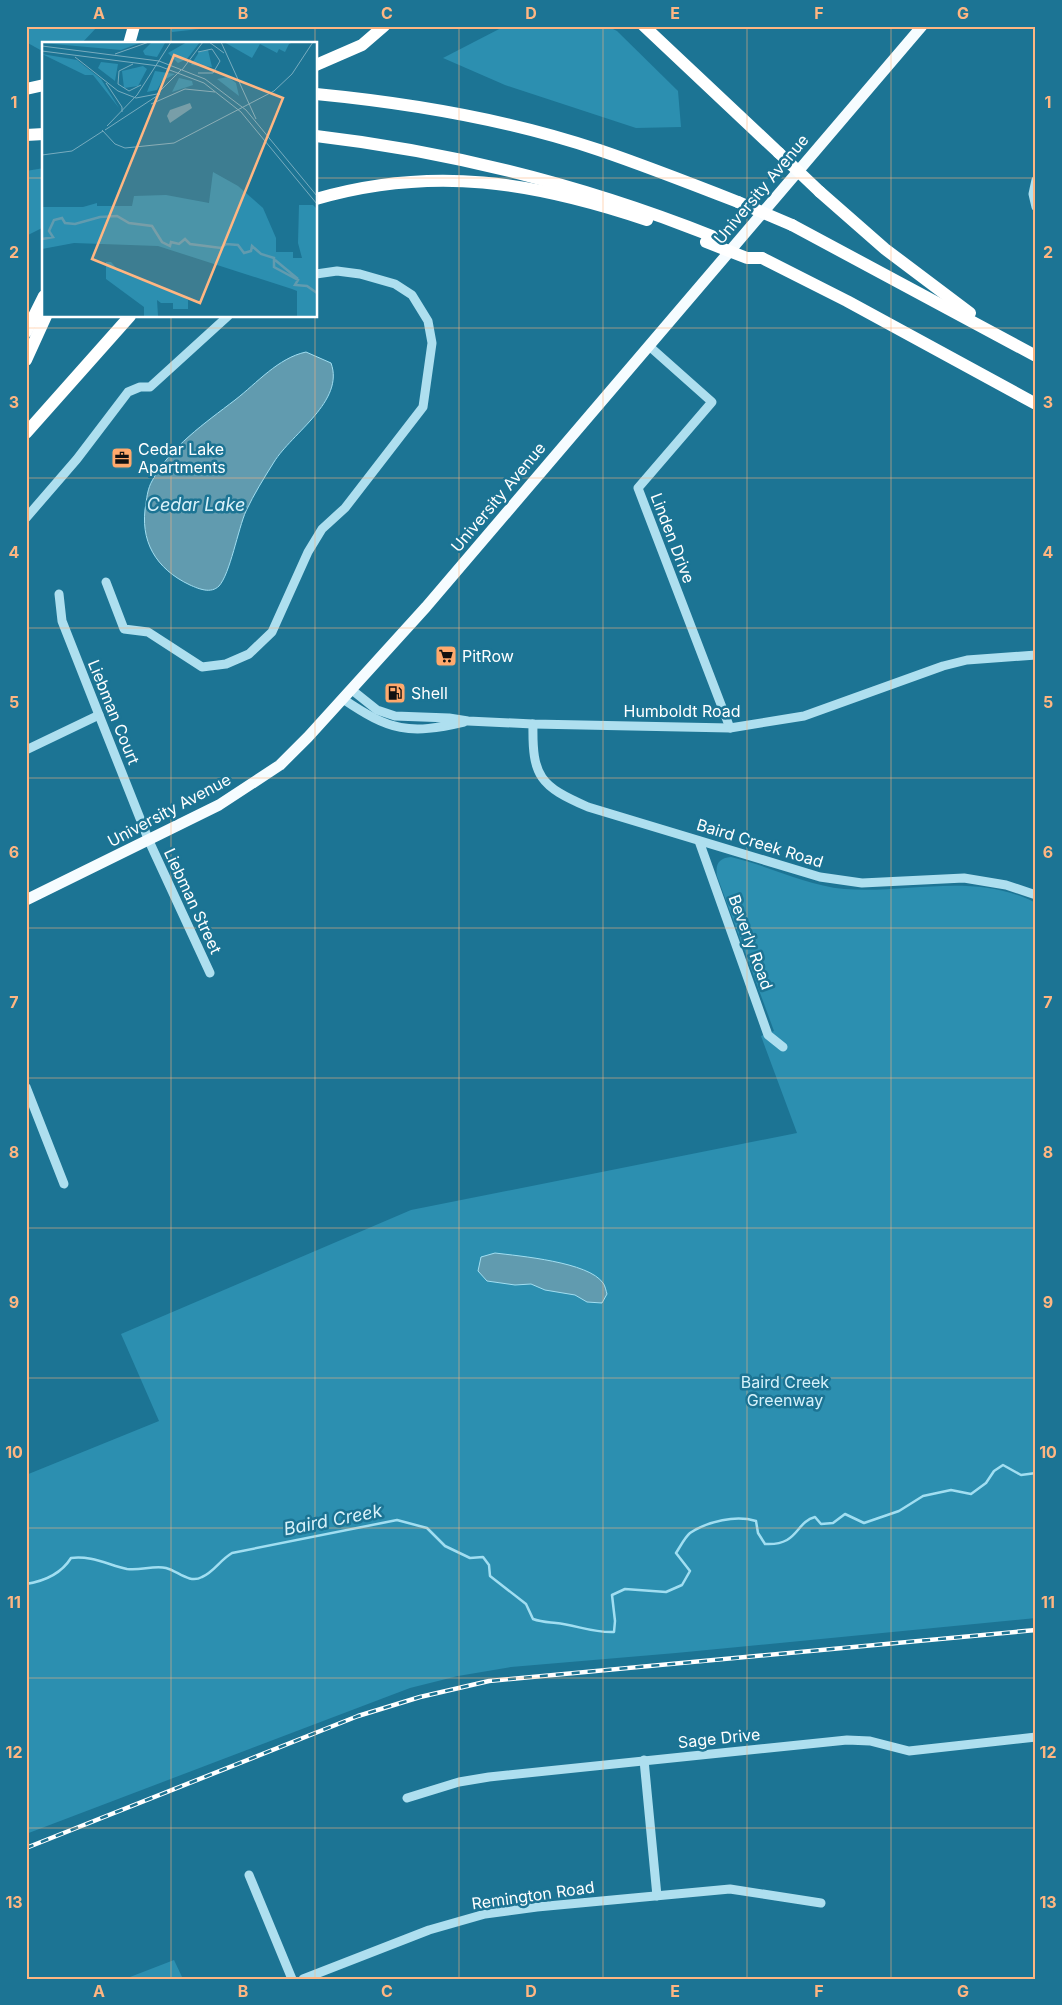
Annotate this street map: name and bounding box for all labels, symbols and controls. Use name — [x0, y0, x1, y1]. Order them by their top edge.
text: A — [93, 3, 105, 23]
text: B — [238, 3, 248, 23]
text: C — [381, 3, 393, 23]
text: D — [525, 3, 537, 23]
text: E — [670, 3, 680, 23]
text: F — [814, 3, 824, 23]
text: G — [957, 3, 969, 23]
inset map — [42, 42, 318, 318]
text: 1 — [11, 92, 17, 112]
text: 1 — [1045, 92, 1051, 112]
street label: University Avenue — [709, 130, 813, 248]
text: 2 — [9, 242, 19, 262]
text: 2 — [1043, 242, 1053, 262]
text: 3 — [9, 392, 19, 412]
text: 3 — [1043, 392, 1053, 412]
street label: University Avenue — [446, 438, 550, 556]
place label: Cedar Lake Apartments — [138, 439, 226, 477]
office icon: Cedar Lake Apartments — [110, 446, 134, 470]
street label: Linden Drive — [647, 490, 699, 586]
water label: Cedar Lake — [147, 494, 245, 515]
text: 4 — [9, 542, 20, 562]
text: 4 — [1043, 542, 1054, 562]
supermarket icon: PitRow — [434, 644, 458, 668]
place label: PitRow — [462, 646, 514, 666]
street label: Liebman Court — [84, 657, 144, 767]
fuel station icon: Shell — [383, 681, 407, 705]
place label: Shell — [411, 683, 448, 703]
text: 5 — [9, 692, 19, 712]
text: 5 — [1043, 692, 1053, 712]
street label: Humboldt Road — [624, 701, 741, 721]
street label: University Avenue — [104, 769, 234, 851]
street label: Baird Creek Road — [694, 814, 826, 872]
text: 6 — [9, 842, 19, 862]
text: 6 — [1043, 842, 1053, 862]
street label: Liebman Street — [160, 845, 226, 957]
street label: Beverly Road — [725, 892, 777, 992]
text: 7 — [9, 992, 19, 1012]
text: 7 — [1043, 992, 1053, 1012]
text: 8 — [9, 1142, 19, 1162]
text: 8 — [1043, 1142, 1053, 1162]
text: 9 — [9, 1292, 19, 1312]
text: 9 — [1043, 1292, 1053, 1312]
park label: Baird Creek Greenway — [741, 1372, 829, 1410]
text: 10 — [5, 1442, 23, 1462]
text: 10 — [1039, 1442, 1057, 1462]
water label: Baird Creek — [282, 1499, 385, 1539]
text: 11 — [7, 1592, 21, 1612]
text: 11 — [1041, 1592, 1055, 1612]
street label: Sage Drive — [677, 1724, 761, 1752]
text: 12 — [6, 1742, 22, 1762]
text: 12 — [1040, 1742, 1056, 1762]
street label: Remington Road — [470, 1876, 596, 1914]
text: 13 — [5, 1892, 23, 1912]
text: 13 — [1039, 1892, 1057, 1912]
text: A — [93, 1981, 105, 2001]
text: B — [238, 1981, 248, 2001]
text: C — [381, 1981, 393, 2001]
text: D — [525, 1981, 537, 2001]
text: E — [670, 1981, 680, 2001]
text: F — [814, 1981, 824, 2001]
text: G — [957, 1981, 969, 2001]

